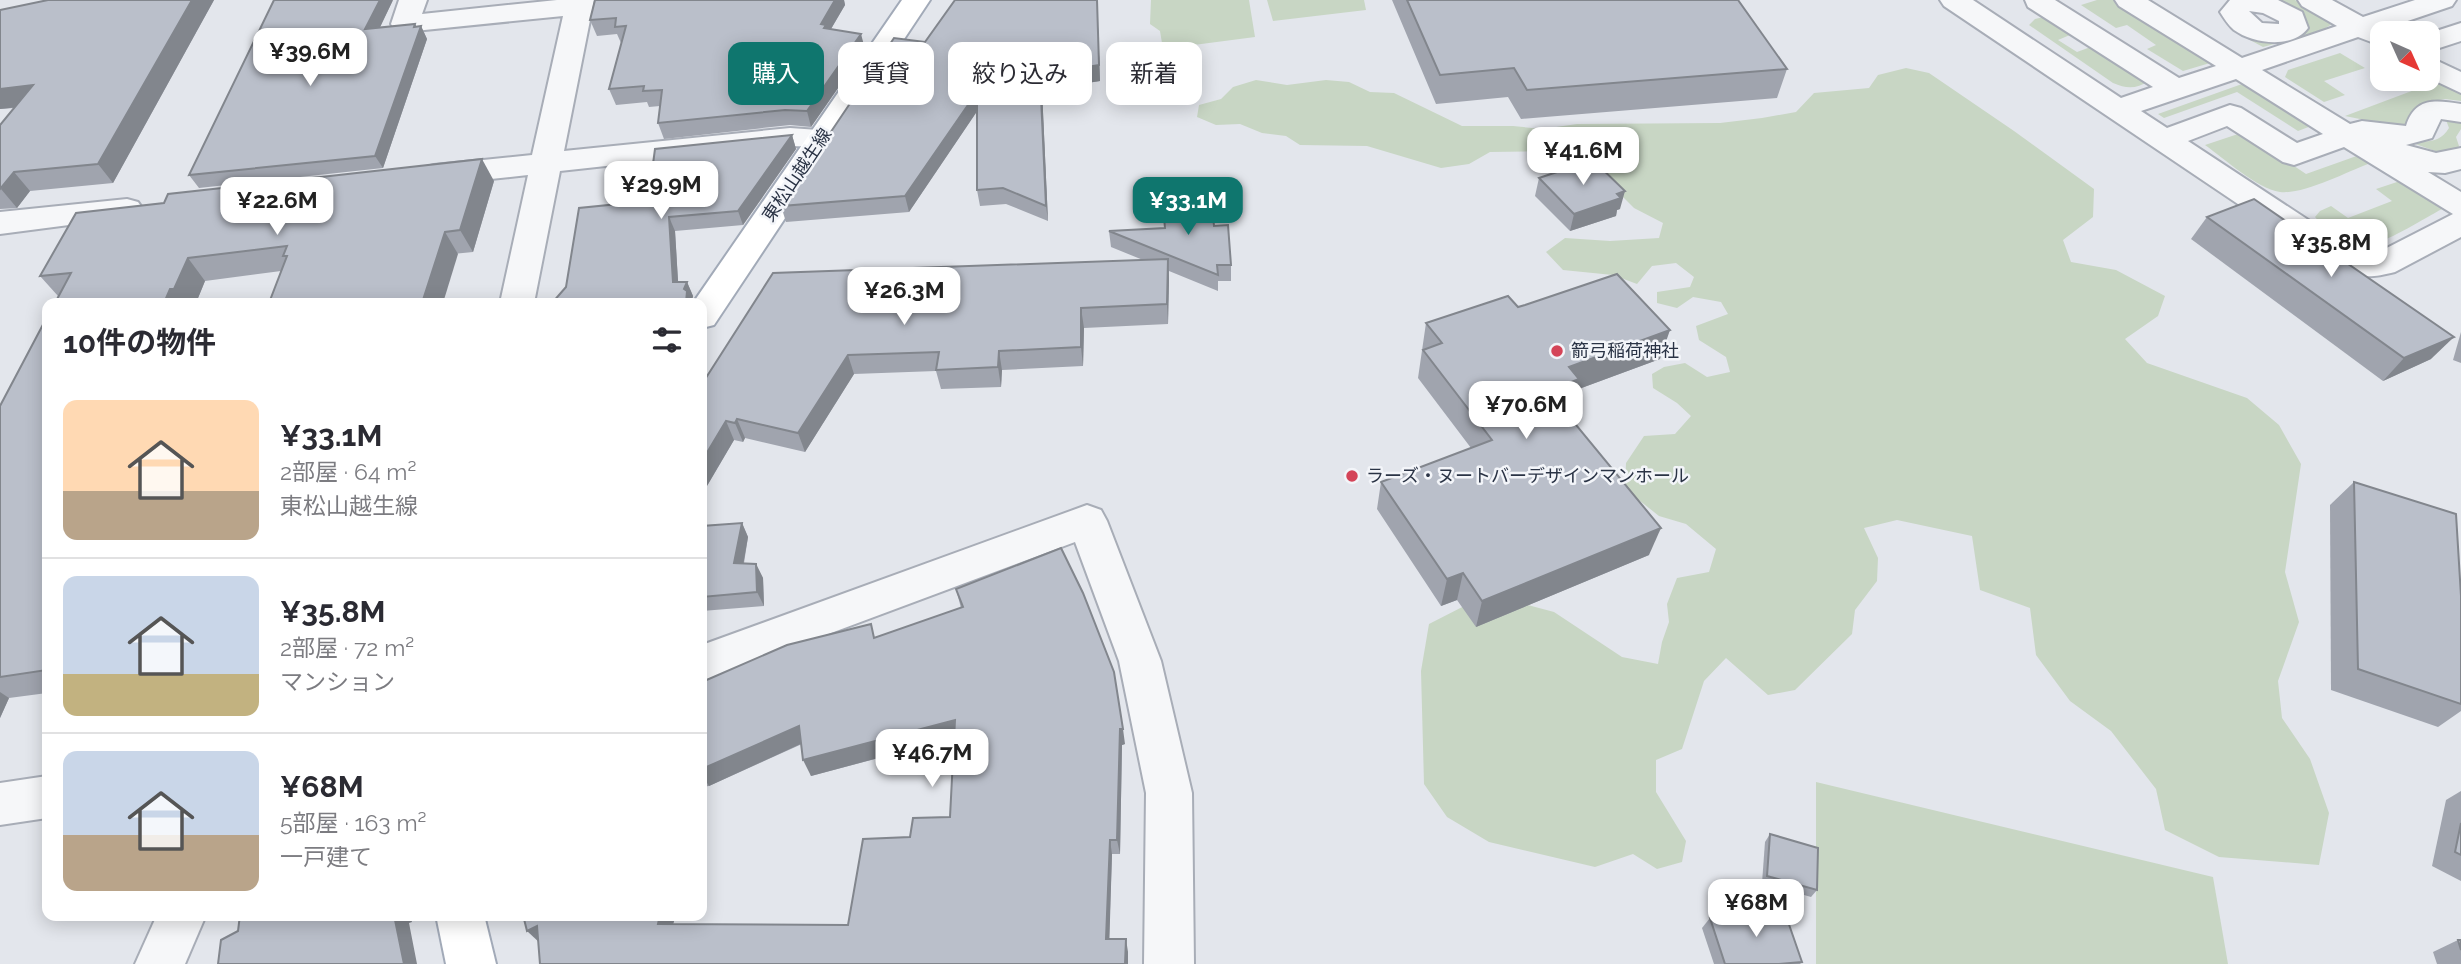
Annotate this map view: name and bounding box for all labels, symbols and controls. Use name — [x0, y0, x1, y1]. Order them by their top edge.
north arrow — [2370, 21, 2440, 91]
map controls — [2370, 21, 2440, 91]
pin: ¥39.6M — [253, 28, 367, 88]
text: ¥39.6M — [269, 37, 351, 64]
chip: 購入 — [728, 42, 824, 105]
chip: 賃貸 — [838, 42, 934, 105]
chip: 絞り込み — [948, 42, 1092, 105]
chip: 新着 — [1106, 42, 1202, 105]
street label: 東松山越生線 — [758, 124, 835, 225]
pin: ¥41.6M — [1526, 128, 1640, 187]
text: ¥41.6M — [1543, 136, 1623, 163]
pin: ¥29.9M — [604, 162, 718, 221]
text: ¥29.9M — [620, 170, 702, 197]
pin: ¥22.6M — [220, 177, 334, 237]
pin: ¥33.1M — [1131, 177, 1245, 237]
text: ¥22.6M — [236, 186, 318, 213]
text: ¥33.1M — [1149, 186, 1227, 213]
pin: ¥35.8M — [2274, 219, 2388, 279]
text: ¥35.8M — [2291, 228, 2371, 255]
pin: ¥26.3M — [847, 268, 961, 327]
text: ¥26.3M — [863, 276, 945, 303]
icon: filters — [648, 321, 686, 359]
text: 10件の物件 — [63, 325, 216, 360]
place label: 箭弓稲荷神社 — [1571, 340, 1679, 361]
marker: 箭弓稲荷神社 — [1549, 343, 1565, 359]
pin: ¥70.6M — [1469, 382, 1583, 441]
text: ¥70.6M — [1485, 390, 1567, 417]
text: ¥33.1M — [280, 418, 382, 453]
icon: home — [119, 428, 203, 512]
text: 2部屋 · 64 m² — [280, 458, 416, 485]
place label: ラーズ・ヌートバーデザインマンホール — [1366, 465, 1689, 486]
marker: ラーズ・ヌートバーデザインマンホール — [1344, 468, 1360, 484]
text: 東松山越生線 — [280, 492, 418, 519]
text: ¥35.8M — [280, 594, 386, 629]
icon: home — [119, 604, 203, 688]
text: 2部屋 · 72 m² — [280, 634, 414, 661]
text: マンション — [280, 668, 395, 695]
pin: ¥46.7M — [875, 730, 989, 789]
text: ¥46.7M — [892, 738, 973, 765]
text: ¥68M — [280, 769, 364, 804]
icon: home — [119, 779, 203, 863]
text: 5部屋 · 163 m² — [280, 809, 427, 836]
text: 一戸建て — [280, 843, 372, 870]
pin: ¥68M — [1715, 880, 1797, 939]
text: ¥68M — [1724, 888, 1788, 915]

